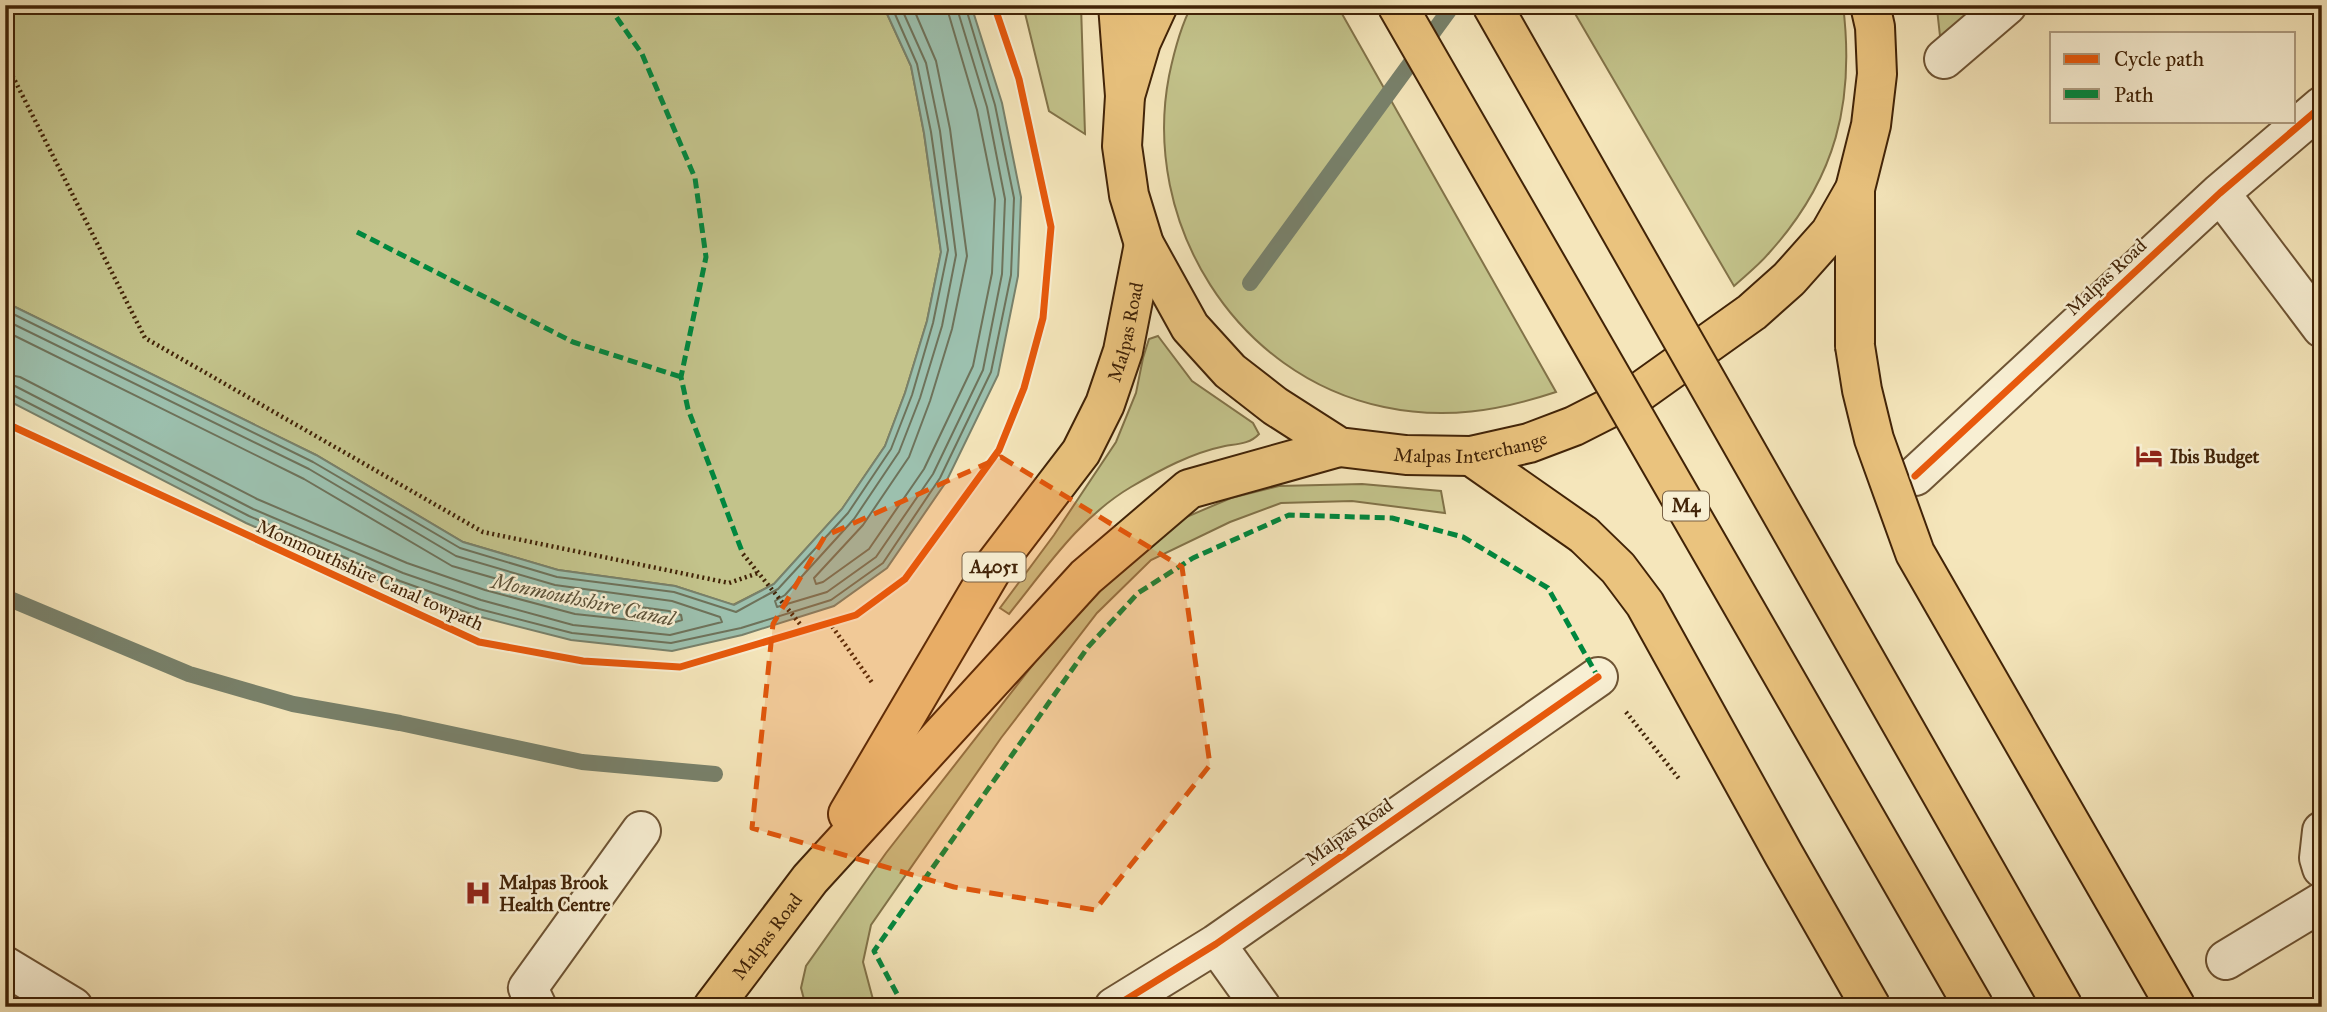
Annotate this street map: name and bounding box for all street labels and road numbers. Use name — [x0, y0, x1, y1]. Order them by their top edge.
street label: Malpas Road — [2061, 234, 2151, 320]
street label: Malpas Road — [1102, 280, 1148, 385]
street label: Malpas Interchange — [1392, 426, 1550, 468]
road number: M4 — [1663, 492, 1709, 520]
street label: Monmouthshire Canal towpath — [253, 514, 488, 636]
road number: A4051 — [962, 552, 1026, 582]
street label: Malpas Road — [1301, 793, 1398, 871]
street label: Malpas Road — [727, 888, 807, 984]

